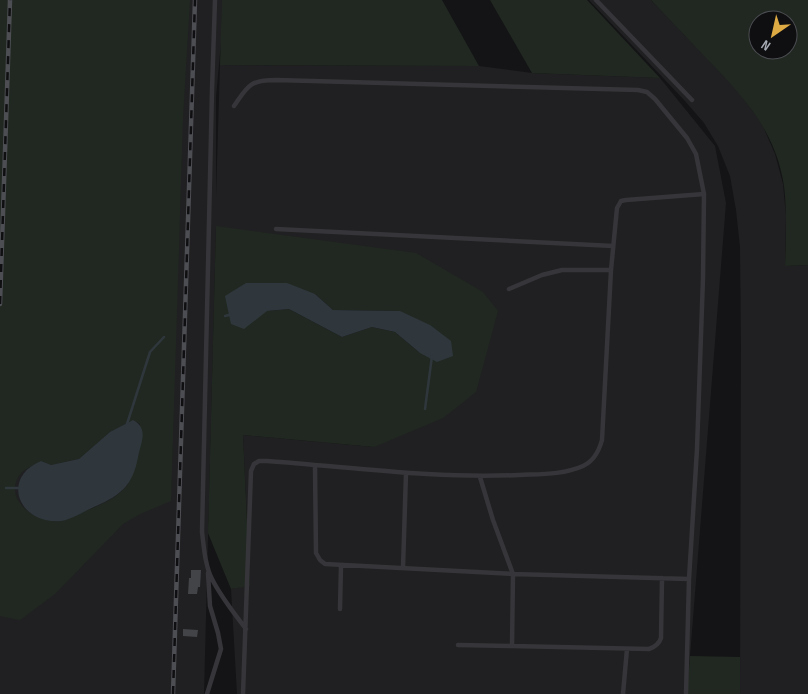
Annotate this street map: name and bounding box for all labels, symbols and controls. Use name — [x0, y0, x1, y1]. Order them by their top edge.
north arrow — [748, 10, 798, 60]
text: N — [758, 36, 774, 55]

